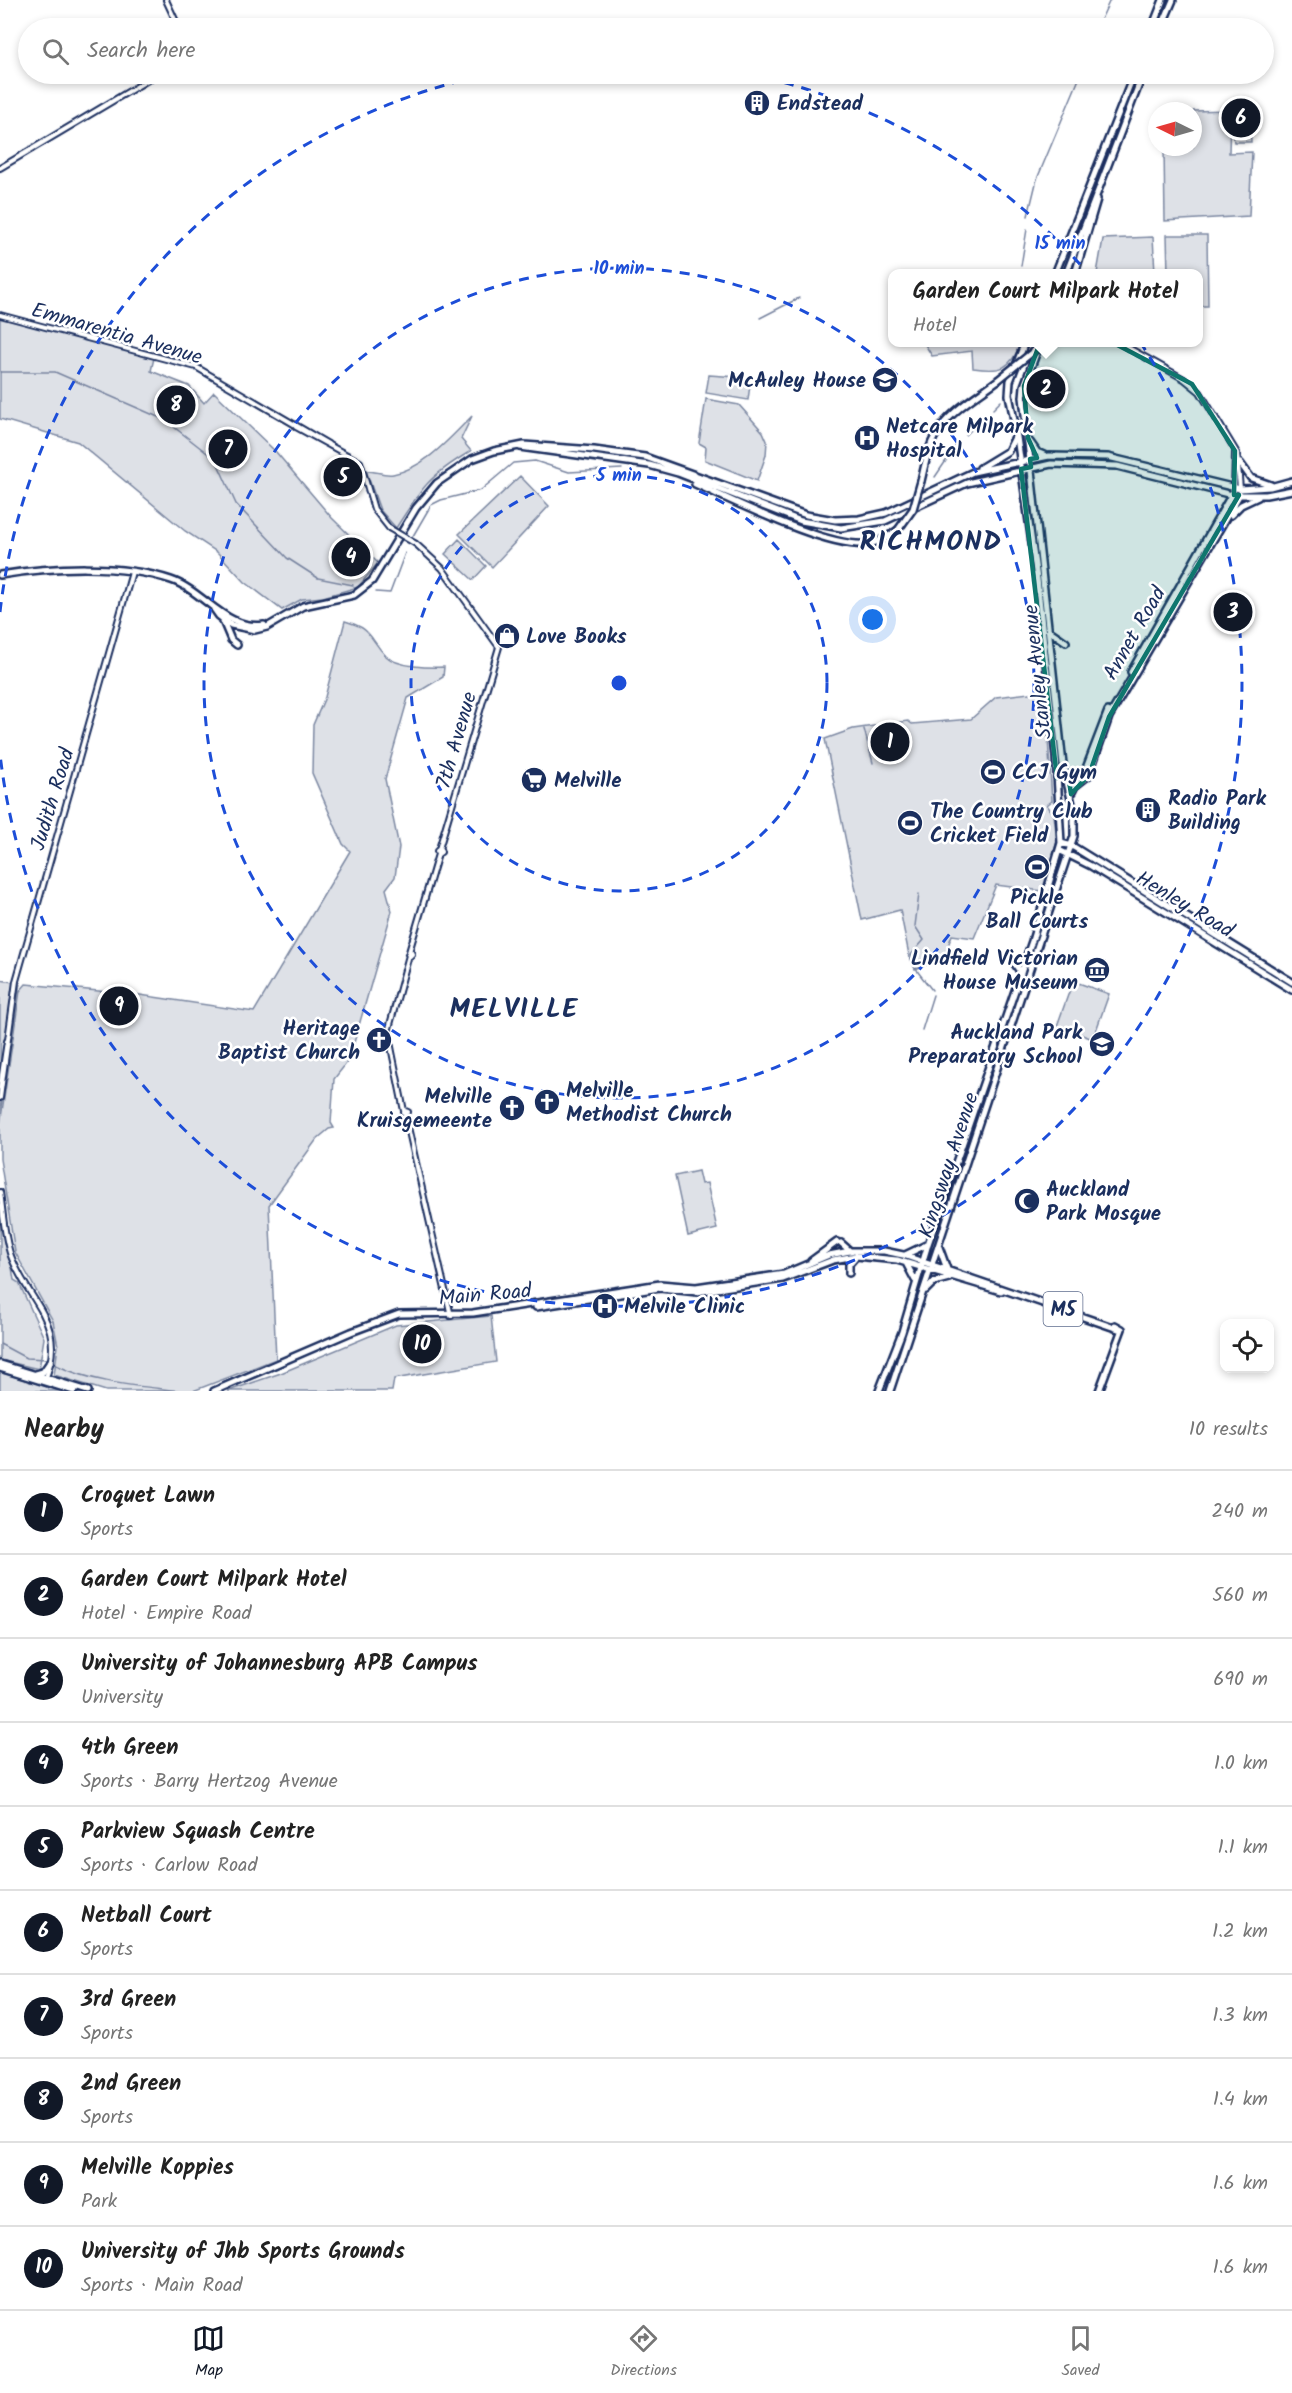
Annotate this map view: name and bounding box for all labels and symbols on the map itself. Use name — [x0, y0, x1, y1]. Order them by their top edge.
building icon: Endstead — [742, 88, 772, 118]
place label: Endstead — [777, 88, 864, 121]
pin: 6 — [1222, 96, 1260, 140]
north arrow — [1148, 102, 1202, 156]
text: 15 min — [1035, 230, 1085, 259]
text: 10 min — [594, 255, 645, 284]
street label: Emmarentia Avenue — [27, 294, 206, 375]
place label: McAuley House — [728, 365, 866, 398]
school or university icon: McAuley House — [870, 365, 900, 395]
pin: 2 — [1026, 366, 1066, 412]
pin: 8 — [156, 382, 195, 428]
place label: Netcare Milpark Hospital — [886, 411, 1033, 468]
hospital icon: Netcare Milpark Hospital — [852, 423, 882, 453]
pin: 7 — [208, 426, 248, 472]
pin: 5 — [324, 454, 362, 500]
text: 5 min — [595, 462, 642, 491]
district label: RICHMOND — [860, 521, 1002, 564]
pin: 4 — [332, 534, 370, 580]
street label: Annet Road — [1095, 580, 1176, 687]
pin: 3 — [1214, 590, 1252, 634]
street label: Stanley Avenue — [1015, 602, 1062, 741]
your location — [858, 605, 887, 634]
shop icon: Love Books — [492, 621, 522, 651]
place label: Love Books — [526, 621, 627, 654]
centre of rings — [609, 673, 629, 693]
street label: 7th Avenue — [428, 688, 487, 793]
pin: 1 — [870, 720, 910, 764]
street label: Judith Road — [22, 744, 85, 855]
sports icon: CCJ Gym — [978, 757, 1008, 787]
place label: CCJ Gym — [1012, 757, 1097, 790]
supermarket icon: Melville — [519, 765, 549, 795]
place label: Melville — [554, 765, 621, 798]
place label: Radio Park Building — [1168, 783, 1267, 840]
building icon: Radio Park Building — [1133, 795, 1163, 825]
place label: The Country Club Cricket Field — [930, 796, 1093, 853]
sports icon: The Country Club Cricket Field — [895, 808, 925, 838]
sports icon: Pickle Ball Courts — [1022, 852, 1052, 882]
street label: Henley Road — [1129, 863, 1240, 948]
place label: Pickle Ball Courts — [986, 882, 1089, 939]
place label: Lindfield Victorian House Museum — [911, 943, 1078, 1000]
museum icon: Lindfield Victorian House Museum — [1082, 955, 1112, 985]
pin: 9 — [100, 984, 138, 1028]
district label: MELVILLE — [449, 988, 579, 1031]
place label: Heritage Baptist Church — [218, 1013, 360, 1070]
place label: Auckland Park Preparatory School — [908, 1017, 1083, 1074]
church icon: Heritage Baptist Church — [364, 1025, 394, 1055]
school or university icon: Auckland Park Preparatory School — [1087, 1029, 1117, 1059]
place label: Melville Methodist Church — [566, 1075, 732, 1132]
place label: Melville Kruisgemeente — [357, 1081, 492, 1138]
church icon: Melville Methodist Church — [532, 1087, 562, 1117]
street label: Kingsway Avenue — [910, 1088, 989, 1243]
church icon: Melville Kruisgemeente — [497, 1093, 527, 1123]
place label: Auckland Park Mosque — [1046, 1174, 1161, 1231]
mosque icon: Auckland Park Mosque — [1012, 1186, 1042, 1216]
street label: Main Road — [437, 1275, 533, 1316]
hospital icon: Melvile Clinic — [590, 1291, 620, 1321]
place label: Melvile Clinic — [624, 1291, 745, 1324]
road number: M5 — [1044, 1292, 1082, 1326]
pin: 10 — [402, 1322, 442, 1366]

